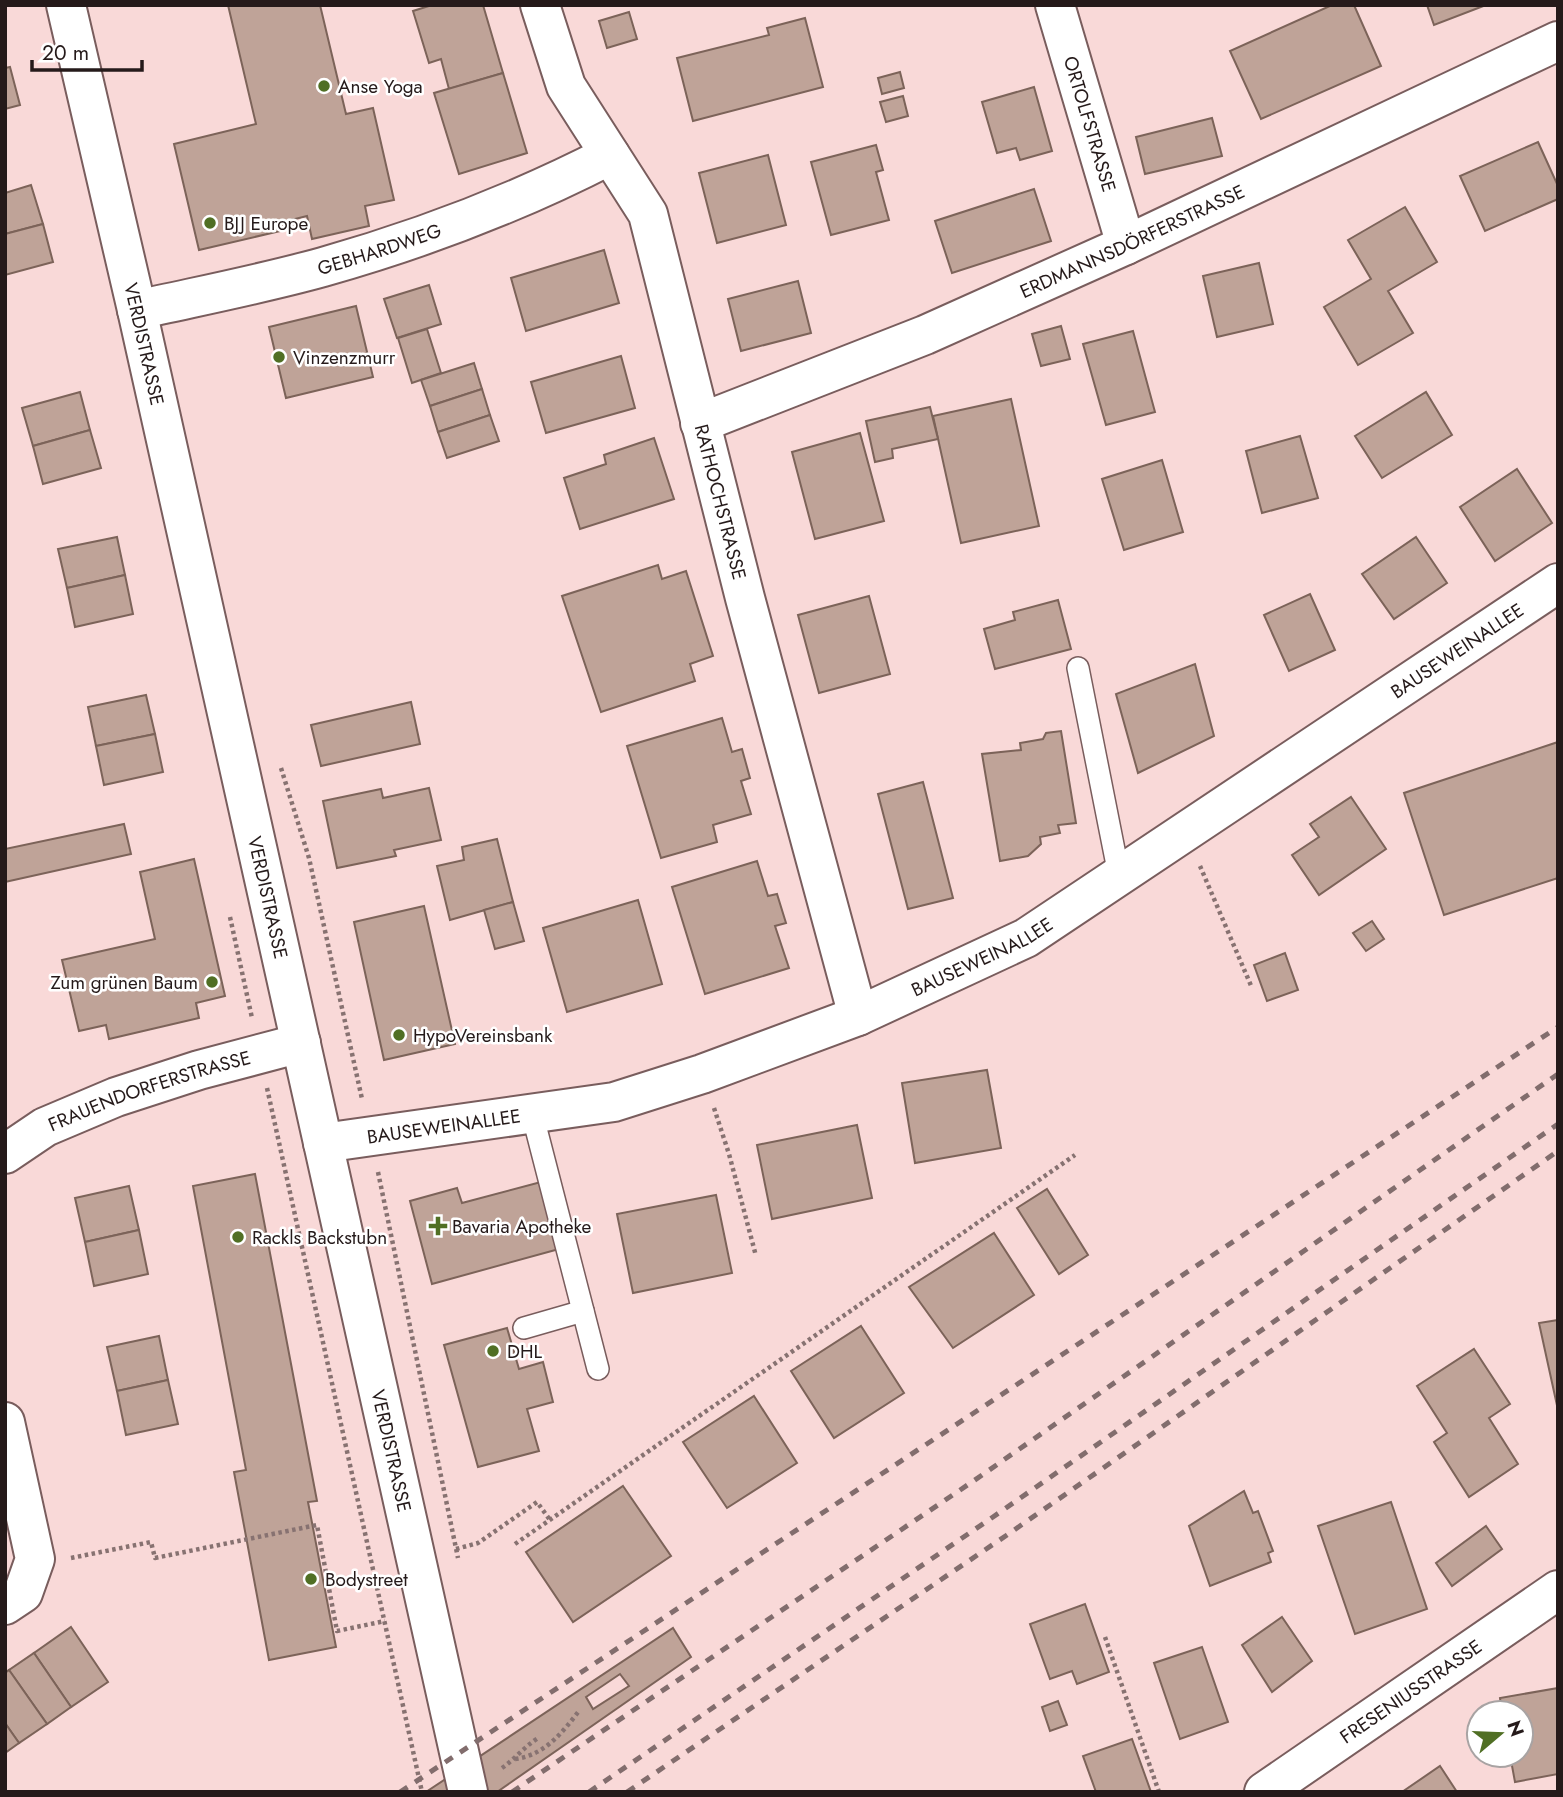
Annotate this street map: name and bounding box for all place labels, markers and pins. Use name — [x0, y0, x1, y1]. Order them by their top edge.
place label: Anse Yoga — [338, 73, 423, 100]
marker: Anse Yoga — [316, 78, 332, 94]
place label: BJJ Europe — [224, 210, 308, 237]
marker: BJJ Europe — [202, 215, 218, 231]
place label: Vinzenzmurr — [293, 344, 396, 371]
marker: Vinzenzmurr — [271, 349, 287, 365]
place label: Zum grünen Baum — [50, 969, 198, 996]
marker: Zum grünen Baum — [204, 974, 220, 990]
place label: HypoVereinsbank — [413, 1022, 553, 1049]
marker: HypoVereinsbank — [391, 1027, 407, 1043]
place label: Bavaria Apotheke — [452, 1213, 592, 1240]
marker: Bavaria Apotheke — [430, 1218, 446, 1234]
place label: Rackls Backstubn — [252, 1224, 387, 1251]
marker: Rackls Backstubn — [230, 1229, 246, 1245]
place label: DHL — [507, 1338, 543, 1365]
marker: DHL — [485, 1343, 501, 1359]
place label: Bodystreet — [325, 1566, 408, 1593]
marker: Bodystreet — [303, 1571, 319, 1587]

